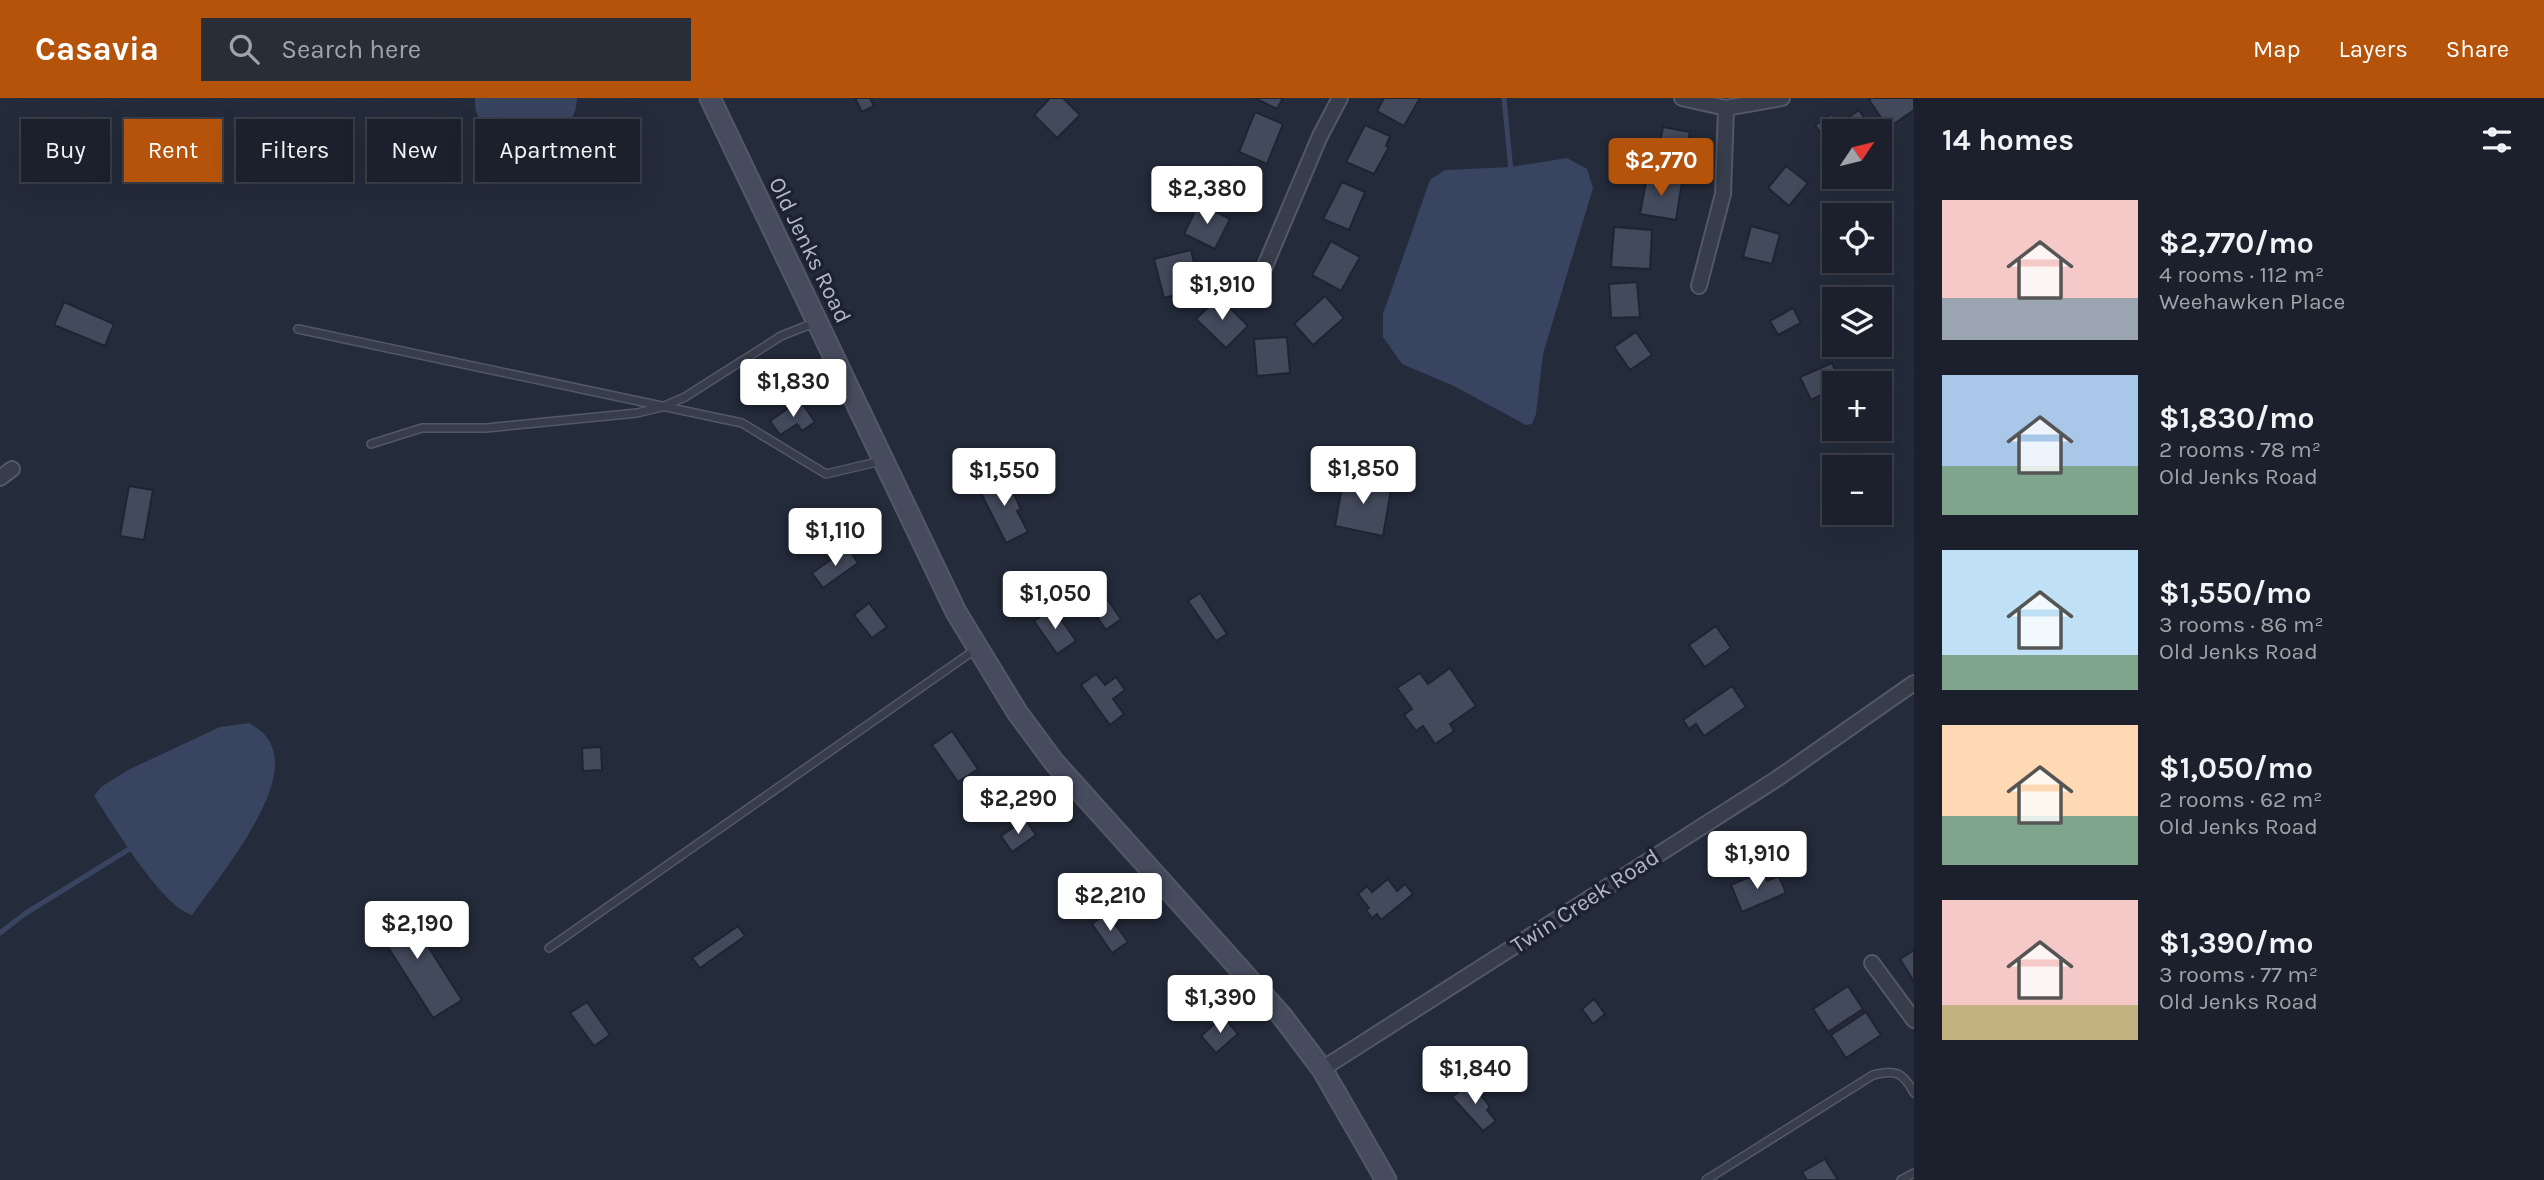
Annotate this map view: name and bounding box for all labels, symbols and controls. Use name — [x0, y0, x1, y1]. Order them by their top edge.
search box — [201, 18, 691, 81]
text: Casavia — [35, 30, 159, 68]
icon: search — [225, 30, 263, 68]
text: Search here — [281, 34, 421, 65]
text: Map — [2253, 35, 2301, 63]
text: Layers — [2339, 35, 2408, 63]
text: Share — [2446, 35, 2509, 63]
chip: Buy — [21, 119, 110, 182]
chip: Rent — [124, 119, 222, 182]
chip: Filters — [236, 119, 353, 182]
chip: New — [367, 119, 461, 182]
chip: Apartment — [475, 119, 640, 182]
north arrow — [1822, 119, 1892, 189]
map controls — [1822, 119, 1892, 525]
icon: filters — [2478, 121, 2516, 159]
text: 14 homes — [1942, 122, 2074, 158]
pin: $2,770 — [1604, 139, 1718, 198]
text: $2,770 — [1624, 147, 1698, 174]
pin: $2,380 — [1150, 166, 1264, 226]
street label: Old Jenks Road — [763, 173, 857, 327]
text: $2,380 — [1167, 175, 1247, 202]
button: locate — [1822, 203, 1892, 273]
text: $2,770/mo — [2159, 225, 2314, 261]
icon: home — [1998, 228, 2082, 312]
text: 4 rooms · 112 m² — [2159, 261, 2324, 288]
pin: $1,910 — [1165, 262, 1279, 322]
text: $1,910 — [1189, 271, 1255, 298]
button: layers — [1822, 287, 1892, 357]
text: Weehawken Place — [2159, 288, 2345, 315]
pin: $1,830 — [736, 360, 850, 419]
text: $1,830 — [756, 368, 830, 395]
button: + — [1822, 371, 1892, 441]
text: $1,830/mo — [2159, 400, 2315, 436]
icon: home — [1998, 403, 2082, 487]
text: 2 rooms · 78 m² — [2159, 436, 2321, 463]
pin: $1,850 — [1306, 446, 1420, 506]
pin: $1,550 — [947, 448, 1061, 508]
text: $1,850 — [1327, 455, 1399, 482]
button: − — [1822, 455, 1892, 525]
text: $1,550 — [968, 457, 1040, 484]
text: Old Jenks Road — [2159, 463, 2318, 490]
pin: $1,110 — [778, 508, 892, 568]
text: $1,110 — [805, 517, 865, 544]
pin: $1,050 — [998, 572, 1112, 631]
text: $1,550/mo — [2159, 575, 2311, 611]
icon: home — [1998, 578, 2082, 662]
text: $1,050 — [1019, 580, 1091, 607]
text: 3 rooms · 86 m² — [2159, 611, 2324, 638]
text: Old Jenks Road — [2159, 638, 2318, 665]
text: $1,050/mo — [2159, 750, 2313, 786]
icon: home — [1998, 753, 2082, 837]
pin: $2,290 — [961, 776, 1075, 836]
text: $2,290 — [979, 785, 1057, 812]
text: 2 rooms · 62 m² — [2159, 786, 2323, 813]
text: Old Jenks Road — [2159, 813, 2318, 840]
pin: $1,910 — [1700, 832, 1814, 891]
text: $1,910 — [1724, 840, 1790, 867]
street label: Twin Creek Road — [1506, 843, 1664, 959]
pin: $2,210 — [1053, 874, 1167, 933]
text: $2,210 — [1074, 882, 1146, 909]
pin: $2,190 — [360, 902, 474, 961]
text: $2,190 — [381, 910, 453, 937]
text: $1,390/mo — [2159, 925, 2314, 961]
icon: home — [1998, 928, 2082, 1012]
text: 3 rooms · 77 m² — [2159, 961, 2318, 988]
pin: $1,390 — [1163, 976, 1277, 1035]
text: $1,390 — [1184, 984, 1256, 1011]
text: Old Jenks Road — [2159, 988, 2318, 1015]
pin: $1,840 — [1418, 1046, 1532, 1106]
text: $1,840 — [1439, 1055, 1511, 1082]

